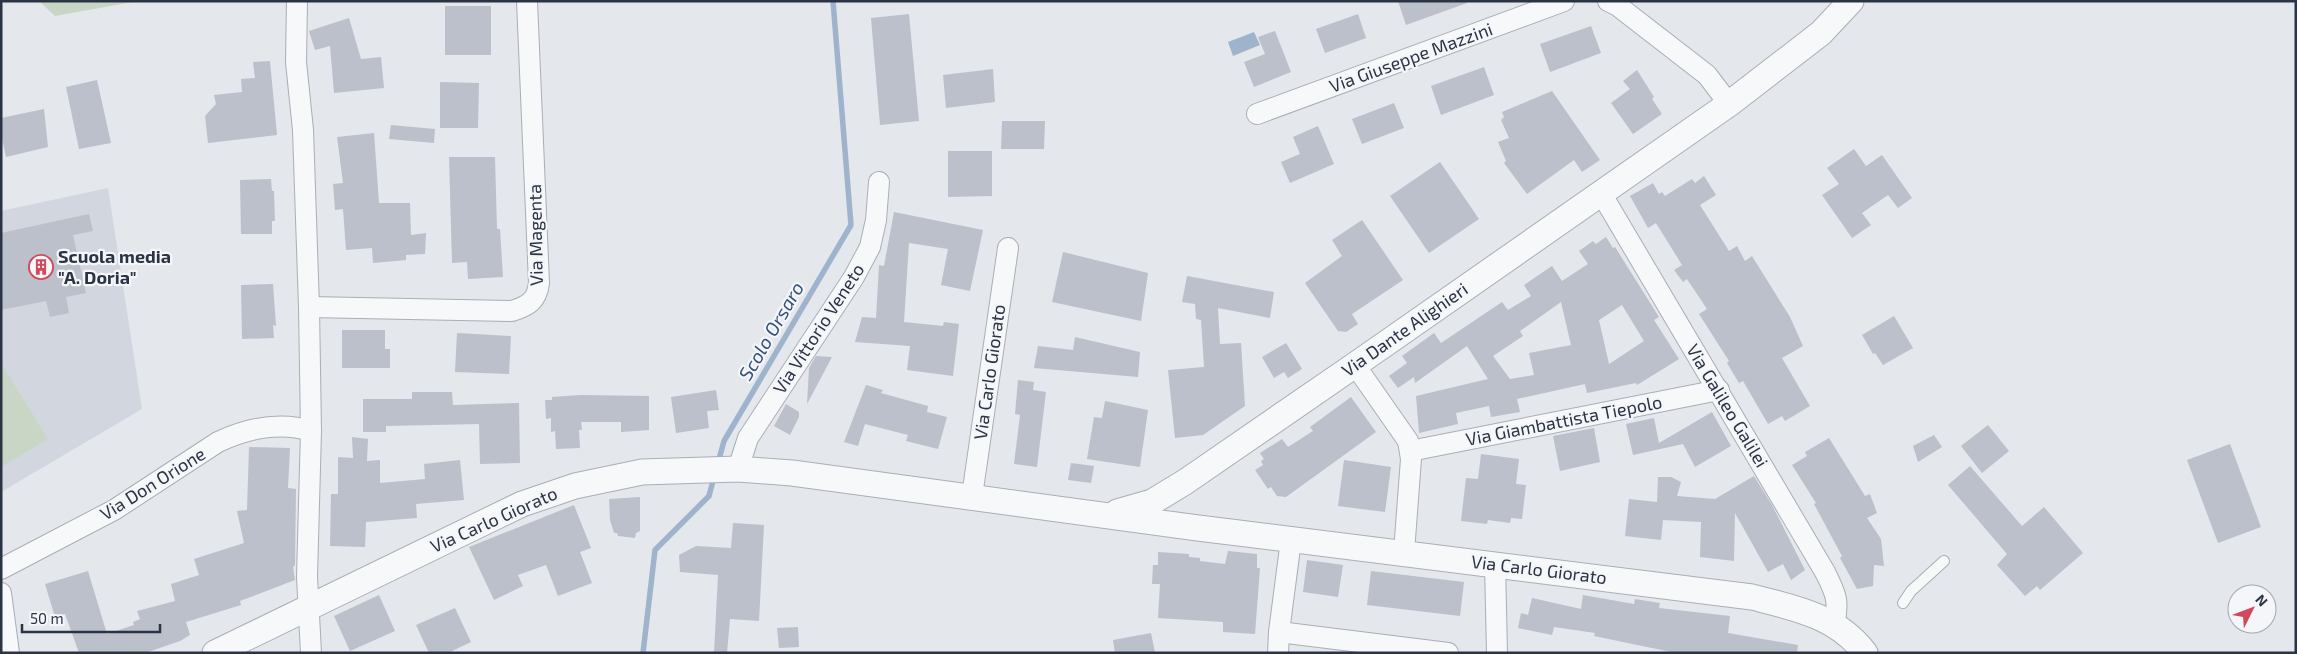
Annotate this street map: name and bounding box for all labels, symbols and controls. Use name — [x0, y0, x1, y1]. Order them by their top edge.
street label: Via Giuseppe Mazzini — [1326, 17, 1495, 97]
street label: Via Magenta — [523, 184, 547, 286]
place label: Scuola media "A. Doria" — [58, 245, 171, 288]
building icon: Scuola media "A. Doria" — [28, 254, 54, 280]
street label: Via Vittorio Veneto — [768, 259, 868, 398]
water label: Scolo Orsaro — [733, 277, 808, 384]
street label: Via Dante Alighieri — [1337, 277, 1472, 381]
street label: Via Carlo Giorato — [969, 303, 1009, 441]
street label: Via Galileo Galilei — [1682, 340, 1773, 471]
street label: Via Giambattista Tiepolo — [1464, 390, 1664, 450]
street label: Via Don Orione — [96, 442, 209, 524]
street label: Via Carlo Giorato — [427, 481, 560, 557]
street label: Via Carlo Giorato — [1470, 550, 1608, 588]
north arrow — [2227, 584, 2277, 634]
text: N — [2252, 591, 2272, 609]
scale bar — [22, 602, 160, 634]
text: 50 m — [30, 609, 64, 627]

